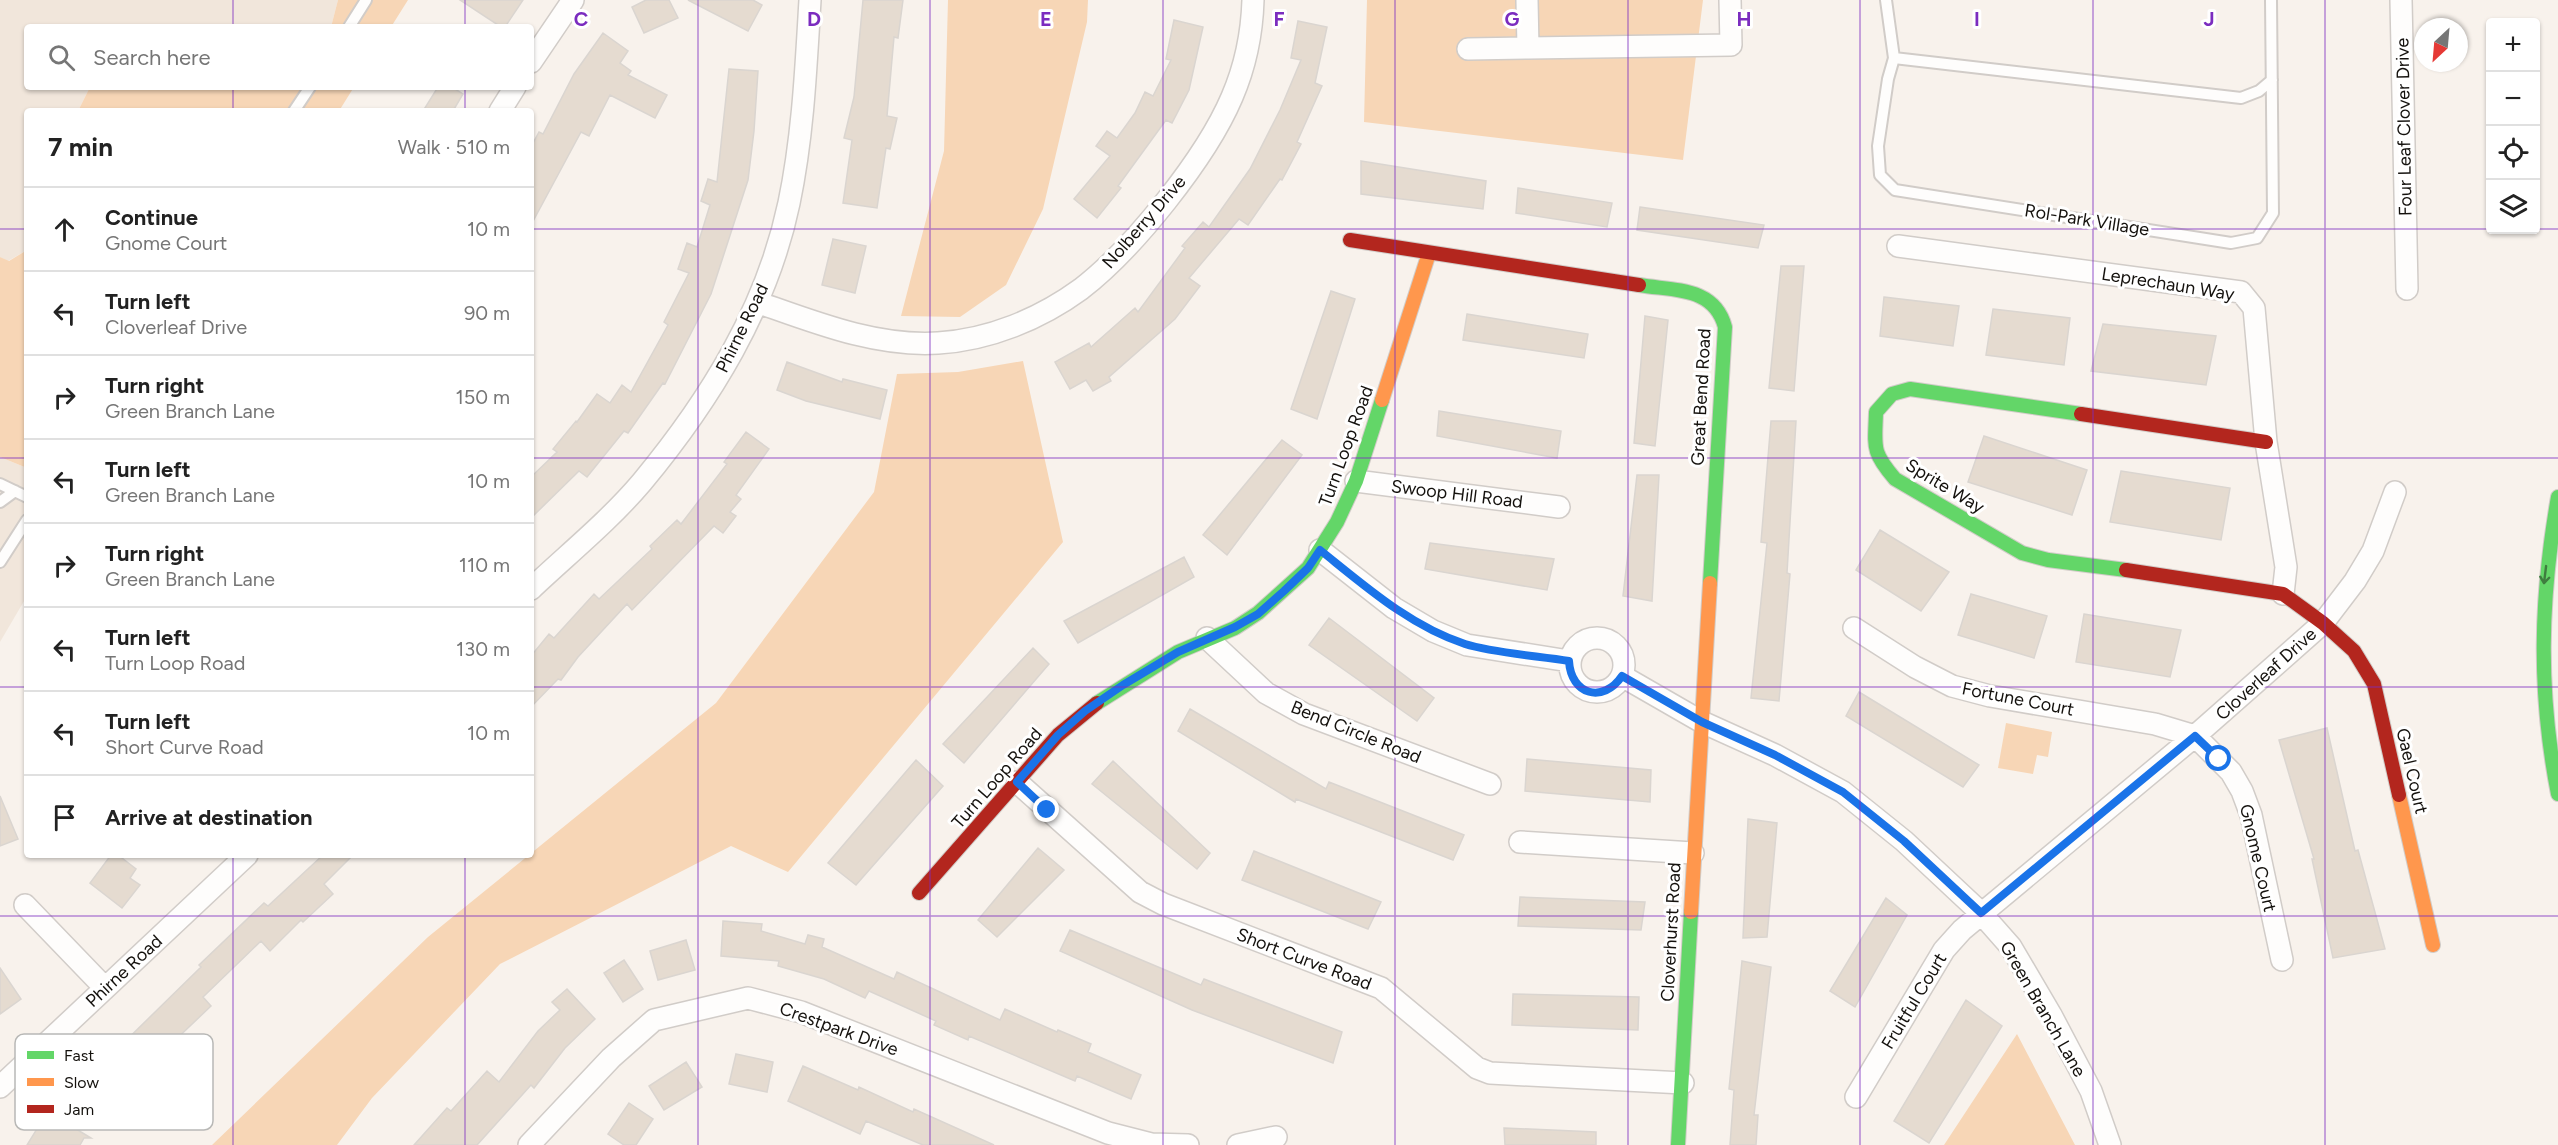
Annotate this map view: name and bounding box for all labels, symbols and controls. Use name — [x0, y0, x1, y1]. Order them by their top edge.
text: C — [574, 7, 588, 31]
text: D — [807, 7, 821, 31]
text: E — [1040, 7, 1052, 31]
text: F — [1273, 7, 1285, 31]
text: G — [1505, 7, 1520, 31]
text: H — [1737, 7, 1752, 31]
text: I — [1974, 7, 1980, 31]
text: J — [2203, 7, 2215, 31]
north arrow — [2414, 18, 2468, 72]
map controls — [2486, 18, 2540, 234]
button: + — [2486, 18, 2540, 72]
search box — [24, 24, 534, 90]
street label: Four Leaf Clover Drive — [2391, 37, 2417, 216]
icon: search — [45, 41, 78, 74]
text: Search here — [93, 44, 211, 71]
button: − — [2486, 72, 2540, 126]
button: locate — [2486, 126, 2540, 180]
text: 7 min — [48, 131, 113, 163]
text: Walk · 510 m — [398, 135, 510, 159]
street label: Nolberry Drive — [1098, 171, 1191, 273]
button: layers — [2486, 180, 2540, 234]
street label: Rol-Park Village — [2023, 199, 2151, 241]
text: Continue — [105, 204, 198, 231]
icon: ahead — [48, 213, 81, 246]
text: 10 m — [467, 217, 510, 241]
text: Gnome Court — [105, 231, 227, 255]
street label: Leprechaun Way — [2100, 263, 2237, 305]
street label: Phirne Road — [711, 280, 773, 376]
text: Turn left — [105, 288, 191, 315]
icon: left — [48, 297, 81, 330]
text: 90 m — [464, 301, 510, 325]
text: Cloverleaf Drive — [105, 315, 247, 339]
street label: Great Bend Road — [1686, 328, 1716, 466]
text: Turn right — [105, 372, 204, 399]
icon: right — [48, 381, 81, 414]
street label: Turn Loop Road — [1314, 383, 1378, 509]
text: 150 m — [455, 385, 510, 409]
text: Green Branch Lane — [105, 399, 275, 423]
street label: Sprite Way — [1902, 454, 1989, 518]
text: Turn left — [105, 456, 191, 483]
icon: left — [48, 465, 81, 498]
text: 10 m — [467, 469, 510, 493]
street label: Swoop Hill Road — [1390, 475, 1524, 513]
text: Green Branch Lane — [105, 483, 275, 507]
text: Turn right — [105, 540, 204, 567]
icon: right — [48, 549, 81, 582]
text: 110 m — [459, 553, 510, 577]
one-way arrow — [2539, 565, 2550, 585]
text: Green Branch Lane — [105, 567, 275, 591]
street label: Cloverleaf Drive — [2211, 623, 2321, 725]
text: Turn left — [105, 624, 191, 651]
icon: left — [48, 633, 81, 666]
text: 130 m — [456, 637, 510, 661]
text: Turn Loop Road — [105, 651, 246, 675]
street label: Fortune Court — [1960, 677, 2076, 721]
street label: Bend Circle Road — [1288, 696, 1424, 768]
text: Turn left — [105, 708, 191, 735]
icon: left — [48, 717, 81, 750]
text: 10 m — [467, 721, 510, 745]
street label: Turn Loop Road — [947, 723, 1047, 833]
street label: Gael Court — [2391, 726, 2433, 816]
text: Short Curve Road — [105, 735, 264, 759]
route start — [2205, 745, 2231, 771]
route end — [1033, 796, 1059, 822]
icon: arrive — [48, 801, 81, 834]
street label: Gnome Court — [2235, 802, 2281, 914]
text: Arrive at destination — [105, 804, 313, 831]
street label: Cloverhurst Road — [1656, 862, 1686, 1002]
street label: Short Curve Road — [1233, 923, 1375, 995]
street label: Phirne Road — [81, 930, 167, 1012]
street label: Green Branch Lane — [1995, 937, 2091, 1081]
street label: Fruitful Court — [1877, 949, 1951, 1053]
street label: Crestpark Drive — [777, 997, 902, 1061]
legend — [15, 1034, 213, 1130]
text: Fast — [64, 1046, 94, 1065]
text: Slow — [64, 1073, 99, 1092]
text: Jam — [64, 1100, 94, 1119]

